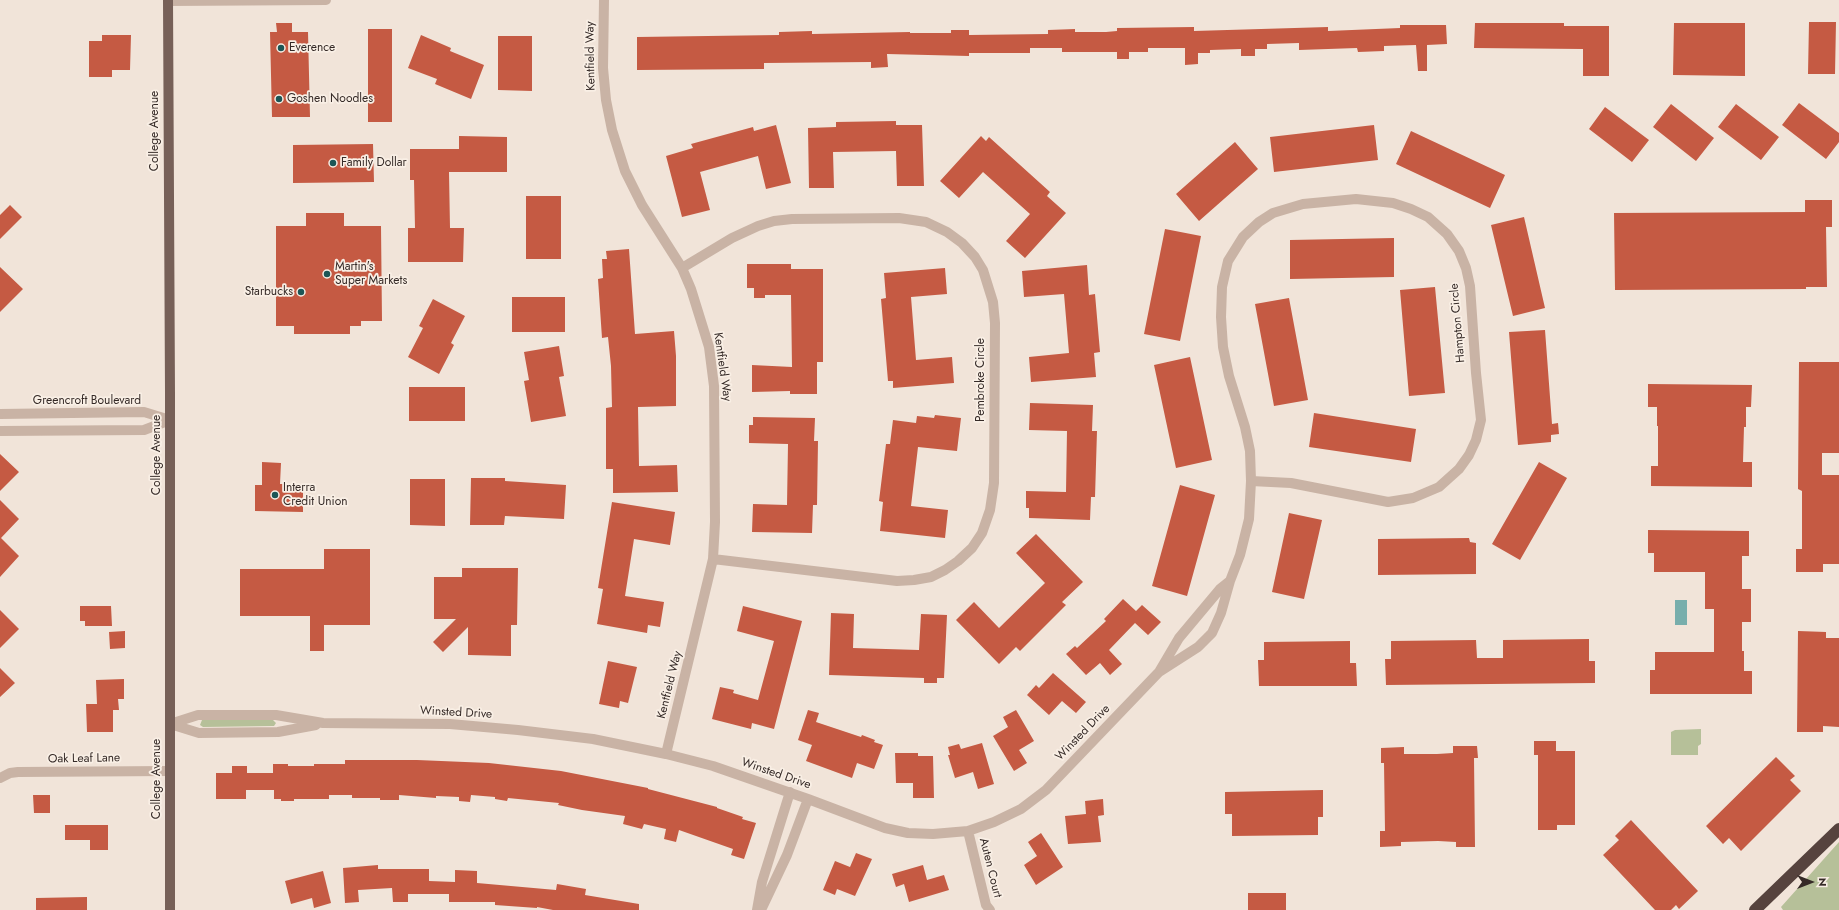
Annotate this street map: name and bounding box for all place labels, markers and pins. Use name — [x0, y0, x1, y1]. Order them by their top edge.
place label: Everence — [289, 41, 335, 55]
marker: Everence — [276, 43, 286, 53]
place label: Goshen Noodles — [287, 92, 373, 106]
marker: Goshen Noodles — [274, 94, 284, 104]
place label: Family Dollar — [341, 156, 407, 170]
marker: Family Dollar — [328, 158, 338, 168]
place label: Martin's Super Markets — [335, 260, 407, 288]
marker: Martin's Super Markets — [322, 269, 332, 279]
place label: Starbucks — [245, 285, 293, 299]
marker: Starbucks — [296, 287, 306, 297]
place label: Interra Credit Union — [283, 481, 348, 509]
marker: Interra Credit Union — [270, 490, 280, 500]

